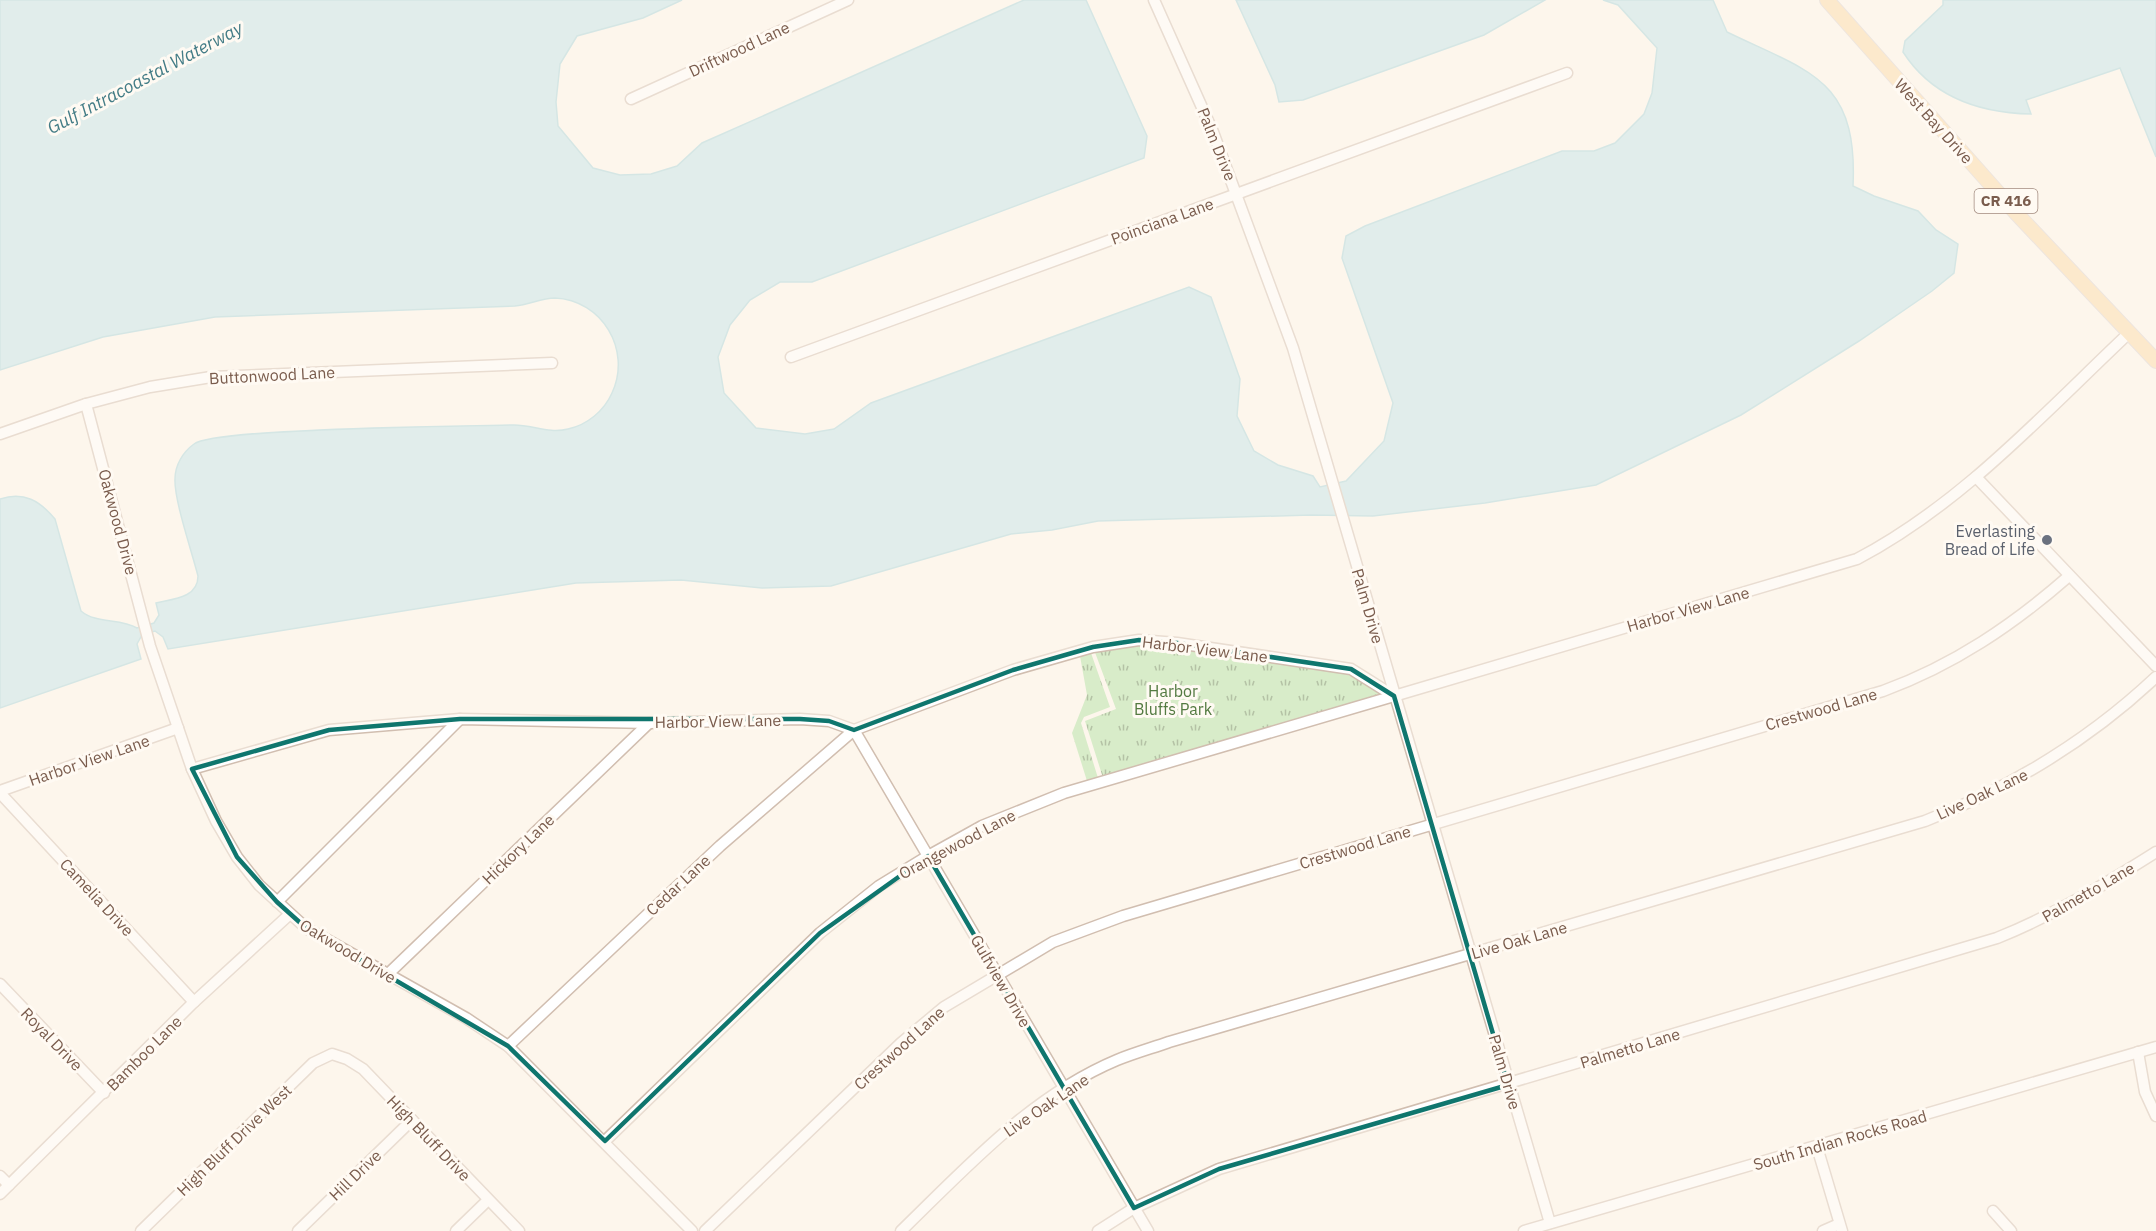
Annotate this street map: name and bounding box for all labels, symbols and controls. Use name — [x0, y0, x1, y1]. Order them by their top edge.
water label: Gulf Intracoastal Waterway — [43, 16, 248, 139]
street label: Driftwood Lane — [685, 17, 793, 81]
street label: West Bay Drive — [1891, 74, 1978, 168]
street label: Palm Drive — [1193, 104, 1241, 184]
road number: CR 416 — [1974, 189, 2038, 213]
street label: Poinciana Lane — [1108, 193, 1216, 249]
street label: Buttonwood Lane — [208, 362, 336, 388]
street label: Oakwood Drive — [94, 467, 142, 577]
place label: Everlasting Bread of Life — [1945, 521, 2036, 559]
marker: Everlasting Bread of Life — [2040, 533, 2054, 547]
street label: Palm Drive — [1348, 566, 1388, 646]
street label: Harbor View Lane — [1624, 582, 1752, 636]
street label: Harbor View Lane — [1141, 631, 1269, 667]
park label: Harbor Bluffs Park — [1134, 681, 1213, 719]
street label: Crestwood Lane — [1763, 683, 1879, 735]
street label: Harbor View Lane — [655, 710, 782, 732]
street label: Harbor View Lane — [26, 730, 152, 790]
street label: Live Oak Lane — [1933, 764, 2031, 824]
street label: Orangewood Lane — [895, 805, 1019, 883]
street label: Hickory Lane — [478, 809, 558, 888]
street label: Crestwood Lane — [1297, 821, 1413, 873]
street label: Cedar Lane — [642, 850, 714, 920]
street label: Camelia Drive — [56, 854, 138, 940]
street label: Palmetto Lane — [2038, 857, 2138, 927]
street label: Oakwood Drive — [296, 914, 400, 988]
street label: Live Oak Lane — [1469, 917, 1569, 963]
street label: Gulfview Drive — [966, 931, 1036, 1031]
street label: Crestwood Lane — [849, 1002, 949, 1094]
street label: Royal Drive — [17, 1003, 87, 1075]
street label: Bamboo Lane — [102, 1011, 186, 1095]
street label: Palmetto Lane — [1578, 1023, 1683, 1073]
street label: Palm Drive — [1485, 1032, 1525, 1112]
street label: Live Oak Lane — [999, 1069, 1093, 1141]
street label: High Bluff Drive West — [173, 1080, 295, 1200]
street label: High Bluff Drive — [383, 1091, 475, 1185]
street label: South Indian Rocks Road — [1751, 1106, 1929, 1174]
street label: Hill Drive — [325, 1145, 385, 1205]

